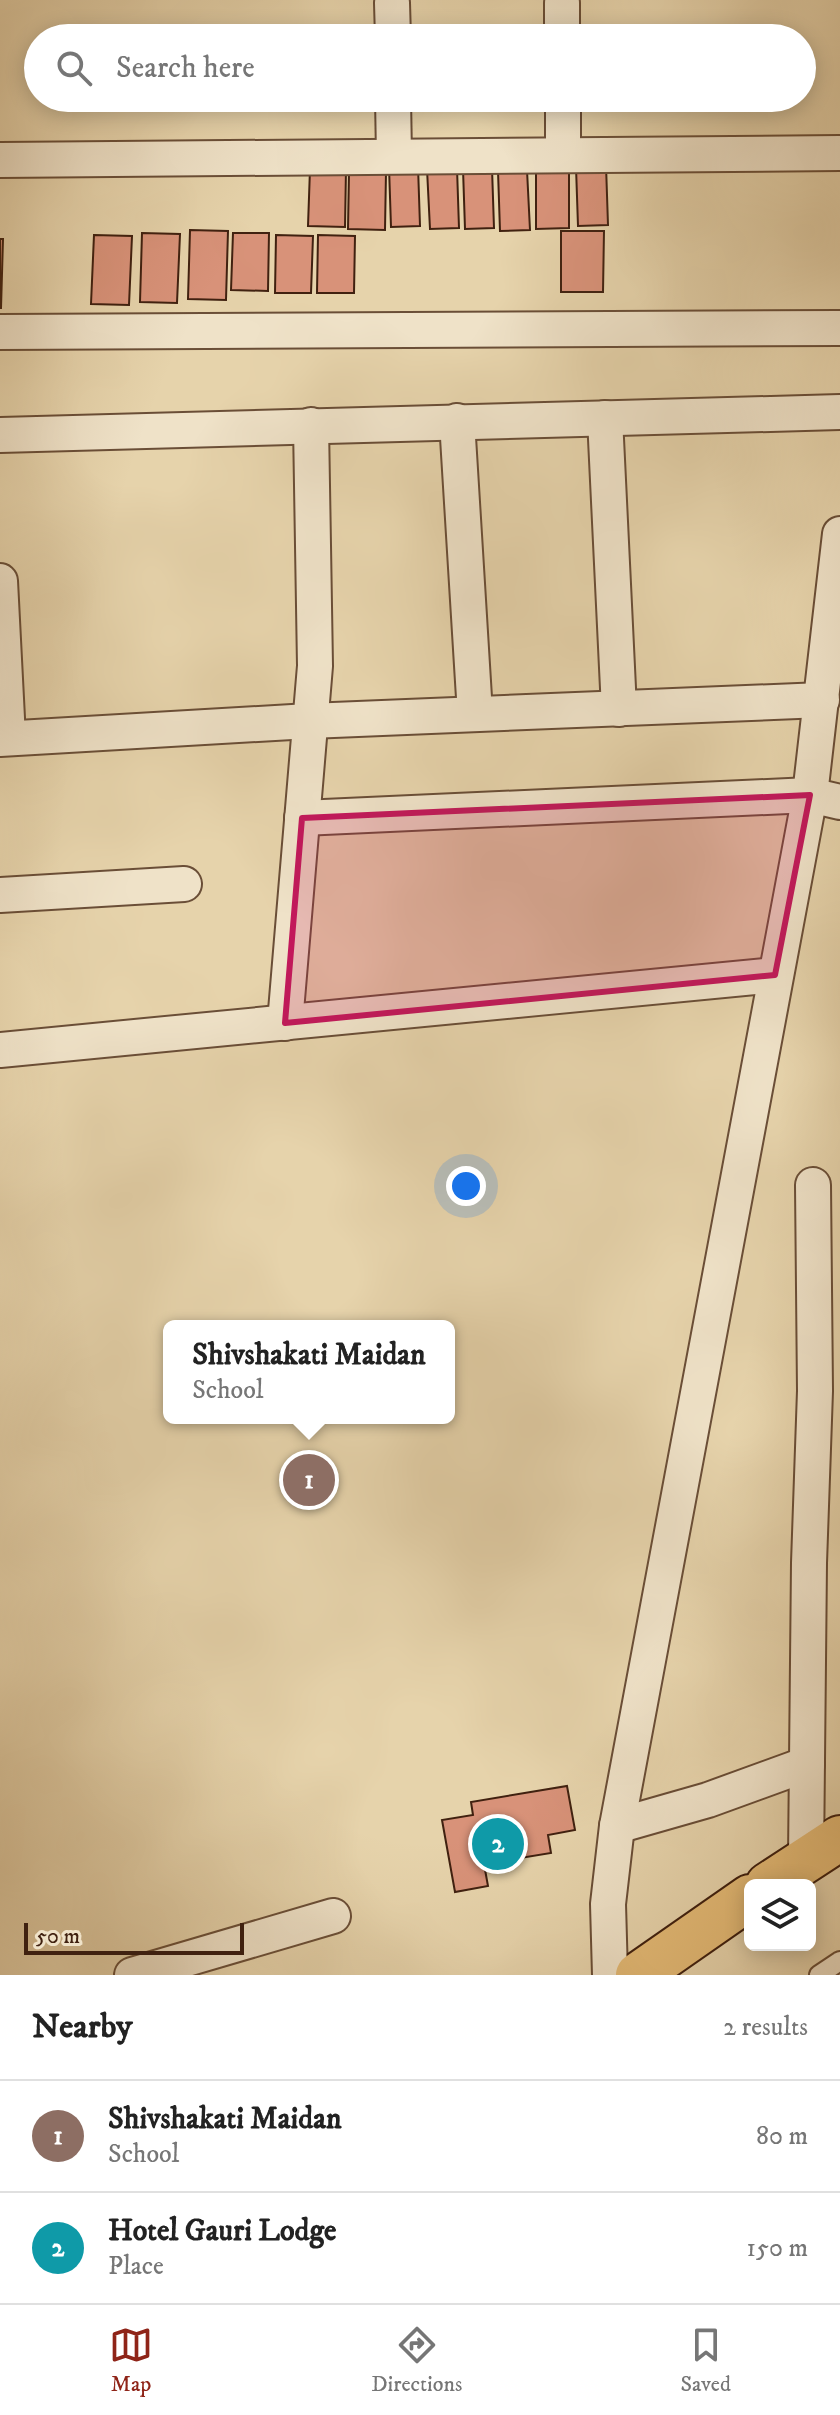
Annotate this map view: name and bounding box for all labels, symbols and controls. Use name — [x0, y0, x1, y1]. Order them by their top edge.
search box — [24, 24, 816, 112]
icon: search — [52, 46, 96, 90]
text: Search here — [116, 50, 255, 87]
your location — [446, 1166, 486, 1206]
popup — [163, 1320, 455, 1424]
text: Shivshakati Maidan — [192, 1337, 426, 1374]
text: School — [192, 1374, 264, 1407]
pin: 1 — [283, 1450, 335, 1510]
pin: 2 — [472, 1814, 524, 1874]
map controls — [744, 1879, 816, 1951]
button: layers — [744, 1879, 816, 1951]
scale bar — [24, 1919, 244, 1955]
text: 50 m — [36, 1923, 80, 1950]
text: Nearby — [32, 2006, 133, 2048]
text: 2 results — [723, 2011, 808, 2044]
text: Shivshakati Maidan — [108, 2101, 342, 2138]
text: 1 — [53, 2120, 63, 2153]
text: 80 m — [756, 2120, 808, 2153]
text: School — [108, 2138, 179, 2171]
text: Hotel Gauri Lodge — [108, 2213, 337, 2250]
text: 2 — [52, 2232, 64, 2265]
text: 150 m — [747, 2232, 808, 2265]
text: Place — [108, 2250, 164, 2283]
tab: Map — [109, 2323, 153, 2398]
tab: Directions — [371, 2323, 462, 2398]
tab: Saved — [680, 2323, 731, 2398]

